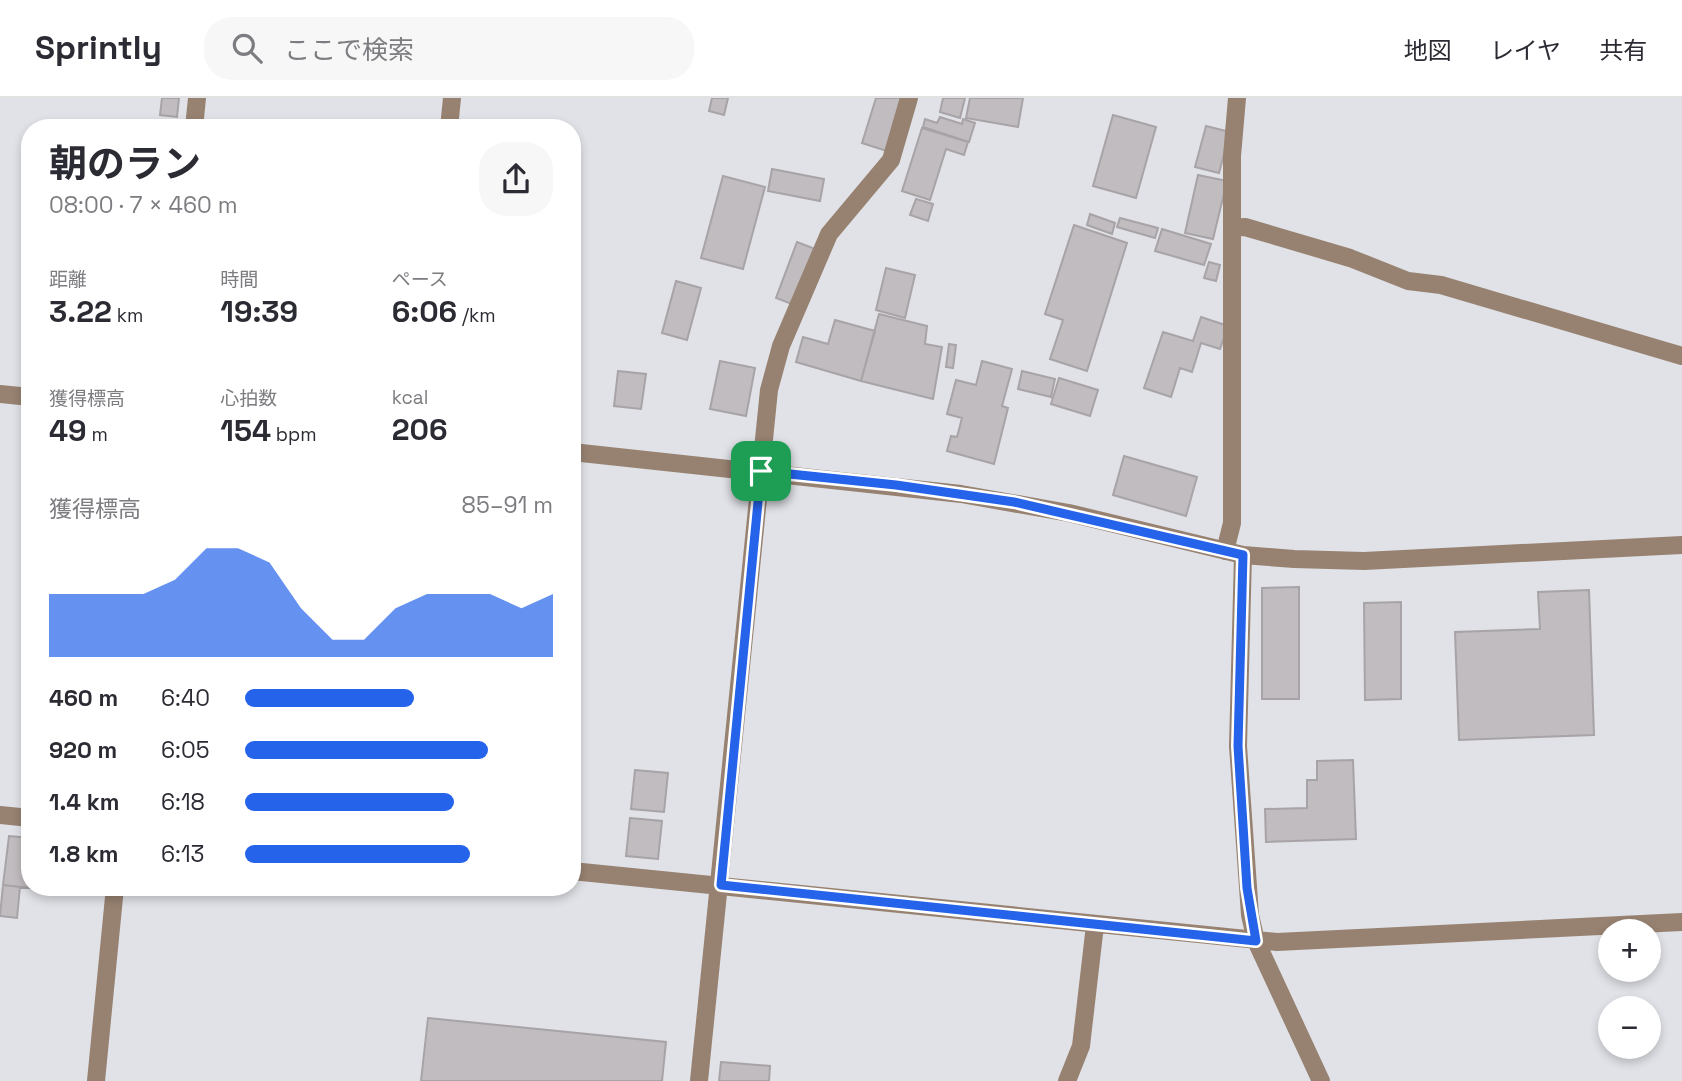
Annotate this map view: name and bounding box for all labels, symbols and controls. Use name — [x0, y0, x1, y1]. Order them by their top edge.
search box — [204, 17, 694, 80]
text: Sprintly — [35, 27, 162, 69]
icon: search — [228, 29, 266, 67]
text: ここで検索 — [284, 33, 414, 67]
text: 地図 — [1404, 35, 1452, 66]
text: レイヤ — [1490, 35, 1561, 66]
text: 共有 — [1599, 35, 1647, 66]
text: 朝のラン — [49, 140, 201, 188]
button: share — [479, 142, 553, 216]
text: 08:00 · 7 × 460 m — [49, 190, 237, 220]
text: 距離 — [49, 267, 87, 292]
text: 時間 — [220, 267, 258, 292]
text: ペース — [392, 267, 448, 292]
text: 3.22 — [49, 292, 112, 331]
text: 19:39 — [220, 292, 298, 331]
text: 6:06 — [392, 292, 457, 331]
text: km — [112, 303, 143, 328]
text: /km — [457, 303, 496, 328]
text: kcal — [392, 385, 428, 410]
text: 獲得標高 — [49, 386, 125, 411]
text: 心拍数 — [220, 386, 277, 411]
text: 206 — [392, 410, 447, 449]
text: 49 — [49, 411, 87, 450]
text: 154 — [220, 411, 271, 450]
text: m — [87, 422, 108, 447]
text: bpm — [271, 422, 317, 447]
pin — [731, 441, 791, 501]
icon: arrive — [742, 452, 780, 490]
text: 85–91 m — [462, 490, 553, 520]
text: 獲得標高 — [49, 494, 141, 524]
text: 460 m — [49, 683, 118, 713]
text: 6:40 — [161, 683, 210, 713]
text: 920 m — [49, 735, 117, 765]
text: 6:05 — [161, 735, 209, 765]
text: 1.4 km — [49, 787, 119, 817]
text: 6:18 — [161, 787, 205, 817]
text: 1.8 km — [49, 839, 119, 869]
text: 6:13 — [161, 839, 204, 869]
map controls — [1598, 919, 1661, 1059]
button: + — [1598, 919, 1661, 982]
button: − — [1598, 996, 1661, 1059]

